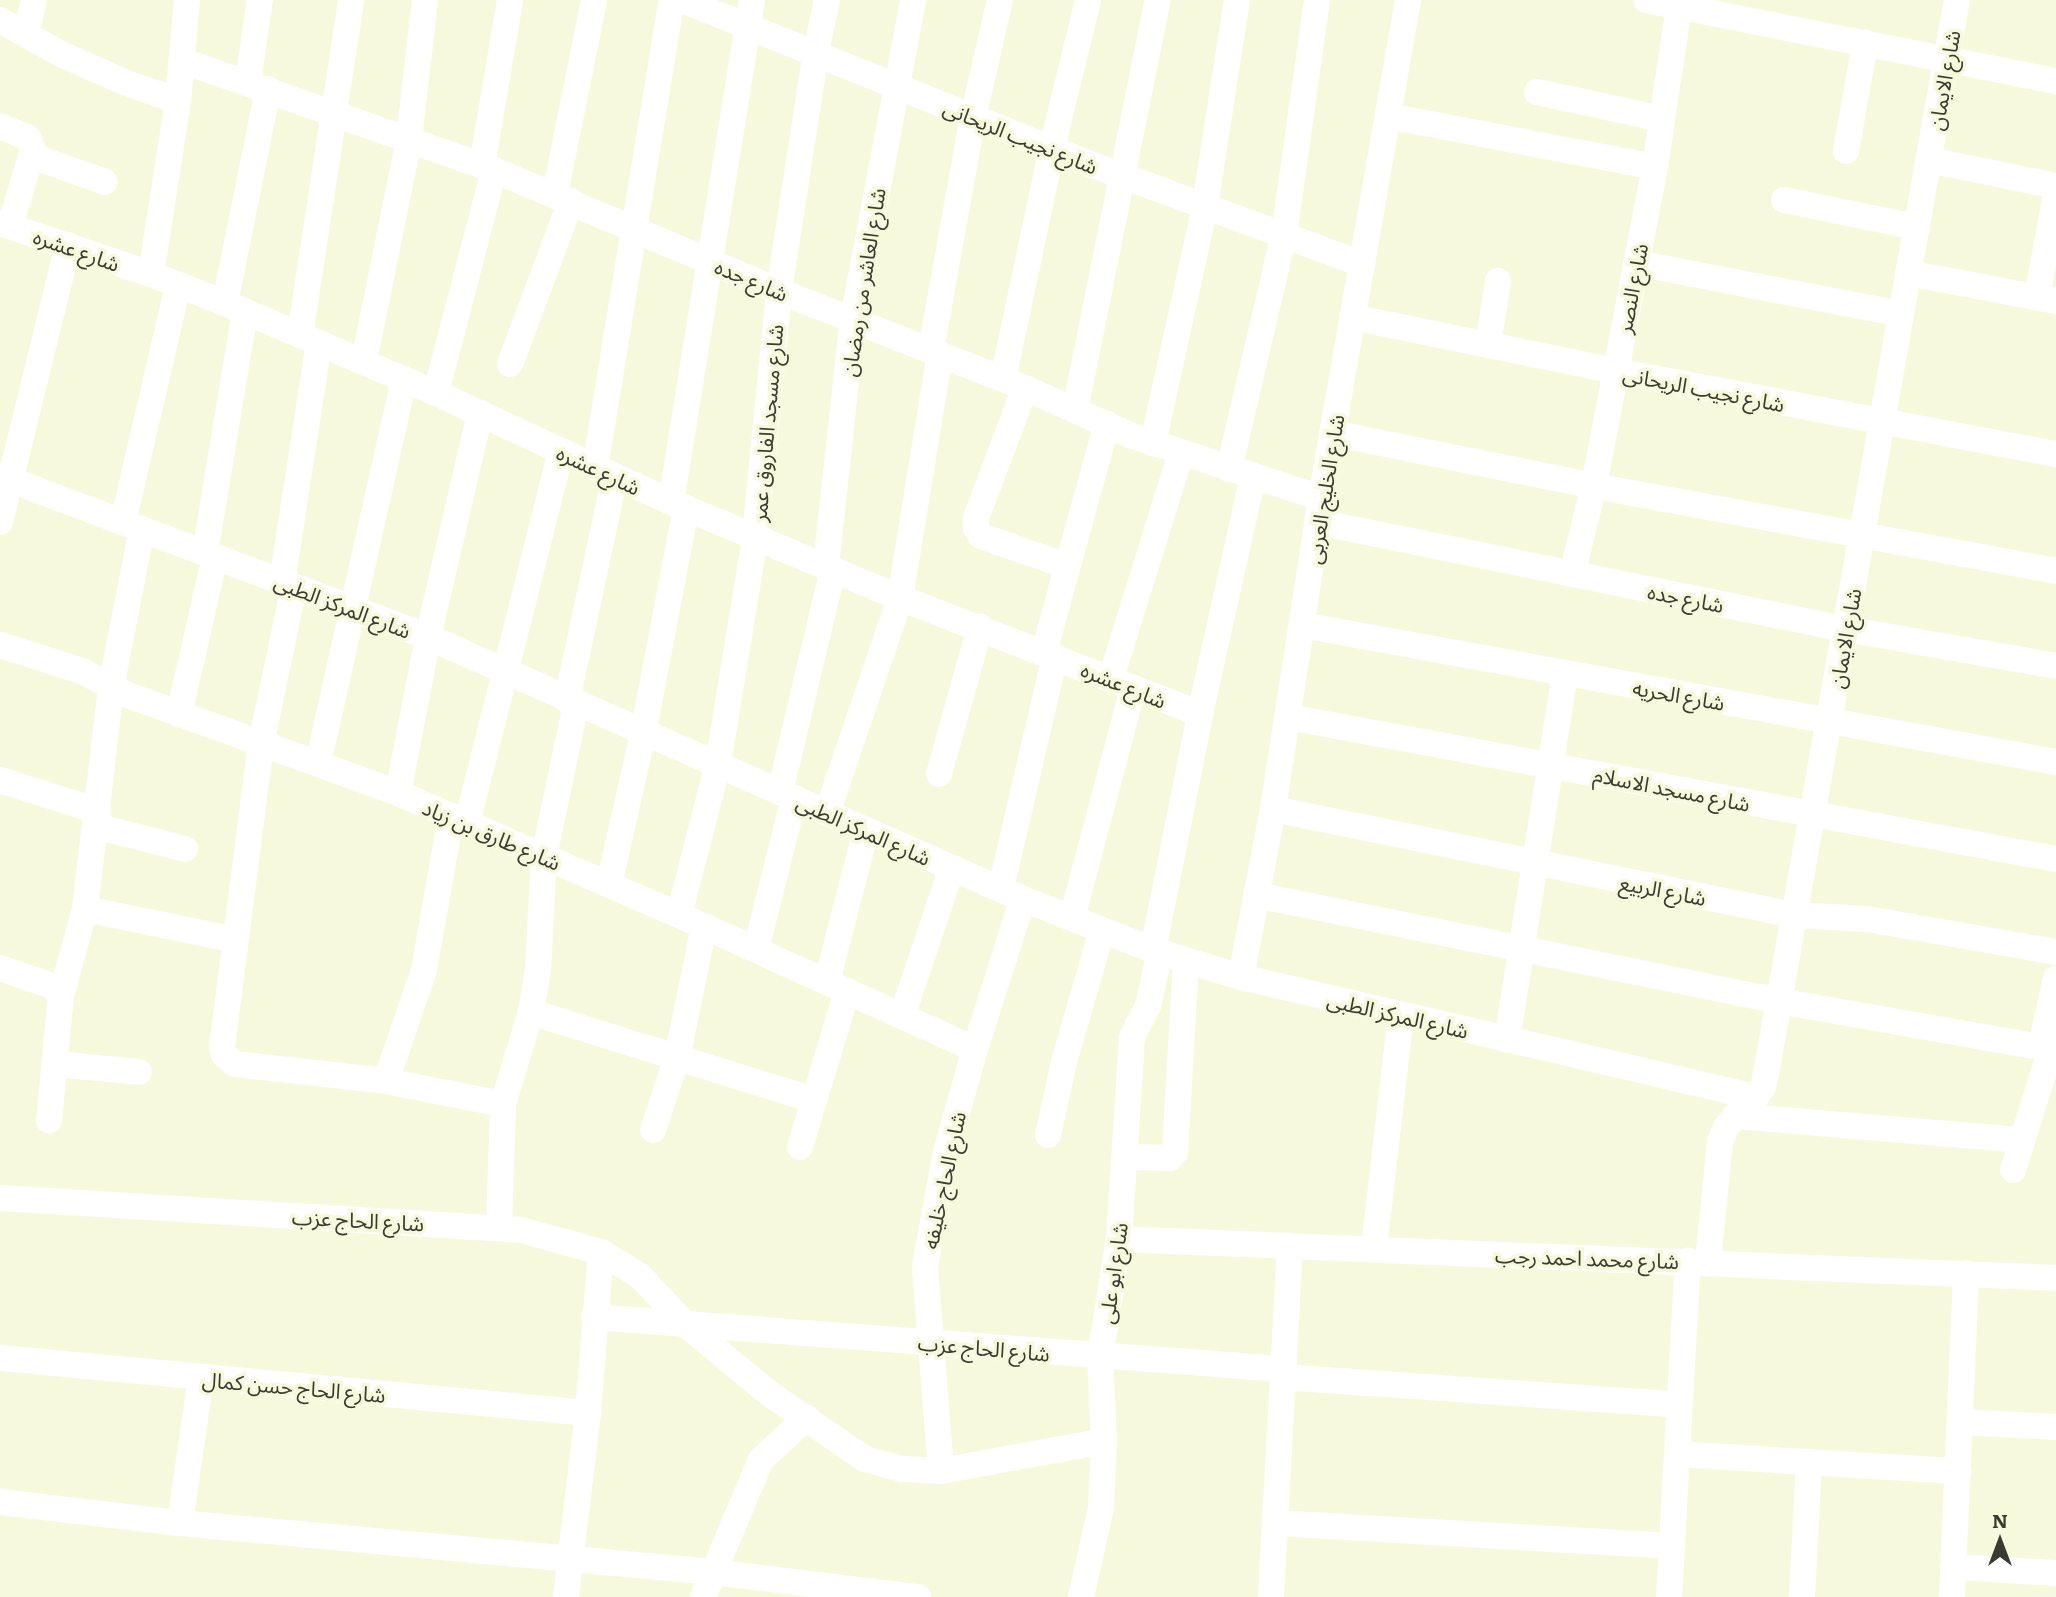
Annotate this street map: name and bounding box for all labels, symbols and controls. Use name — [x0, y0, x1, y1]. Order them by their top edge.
street label: شارع الايمان — [1922, 28, 1964, 132]
street label: شارع نجيب الريحانى — [940, 94, 1102, 178]
street label: شارع العاشر من رمضان — [835, 186, 889, 378]
street label: شارع عشره — [31, 223, 123, 275]
street label: شارع النصر — [1610, 241, 1652, 335]
street label: شارع جده — [712, 252, 792, 306]
street label: شارع مسجد الفاروق عمر — [745, 323, 787, 523]
street label: شارع نجيب الريحانى — [1621, 360, 1787, 416]
street label: شارع الخليج العربى — [1300, 412, 1348, 566]
street label: شارع عشره — [553, 439, 645, 499]
street label: شارع المركز الطبى — [271, 567, 415, 643]
street label: شارع جده — [1646, 577, 1726, 617]
street label: شارع الايمان — [1823, 586, 1865, 690]
street label: شارع عشره — [1078, 656, 1170, 712]
street label: شارع الحريه — [1631, 674, 1727, 714]
street label: شارع مسجد الاسلام — [1591, 760, 1753, 816]
street label: شارع المركز الطبى — [793, 788, 935, 870]
street label: شارع طارق بن زياد — [419, 794, 565, 874]
street label: شارع الربيع — [1617, 868, 1709, 910]
street label: شارع المركز الطبى — [1325, 985, 1471, 1043]
street label: شارع الحاج خليفه — [916, 1109, 970, 1251]
street label: شارع الحاج عزب — [291, 1203, 425, 1235]
street label: شارع ابو على — [1092, 1221, 1132, 1325]
street label: شارع محمد احمد رجب — [1495, 1241, 1679, 1273]
street label: شارع الحاج عزب — [917, 1329, 1051, 1365]
street label: شارع الحاج حسن كمال — [201, 1365, 387, 1407]
north arrow — [1965, 1506, 2035, 1576]
text: N — [1992, 1506, 2008, 1534]

